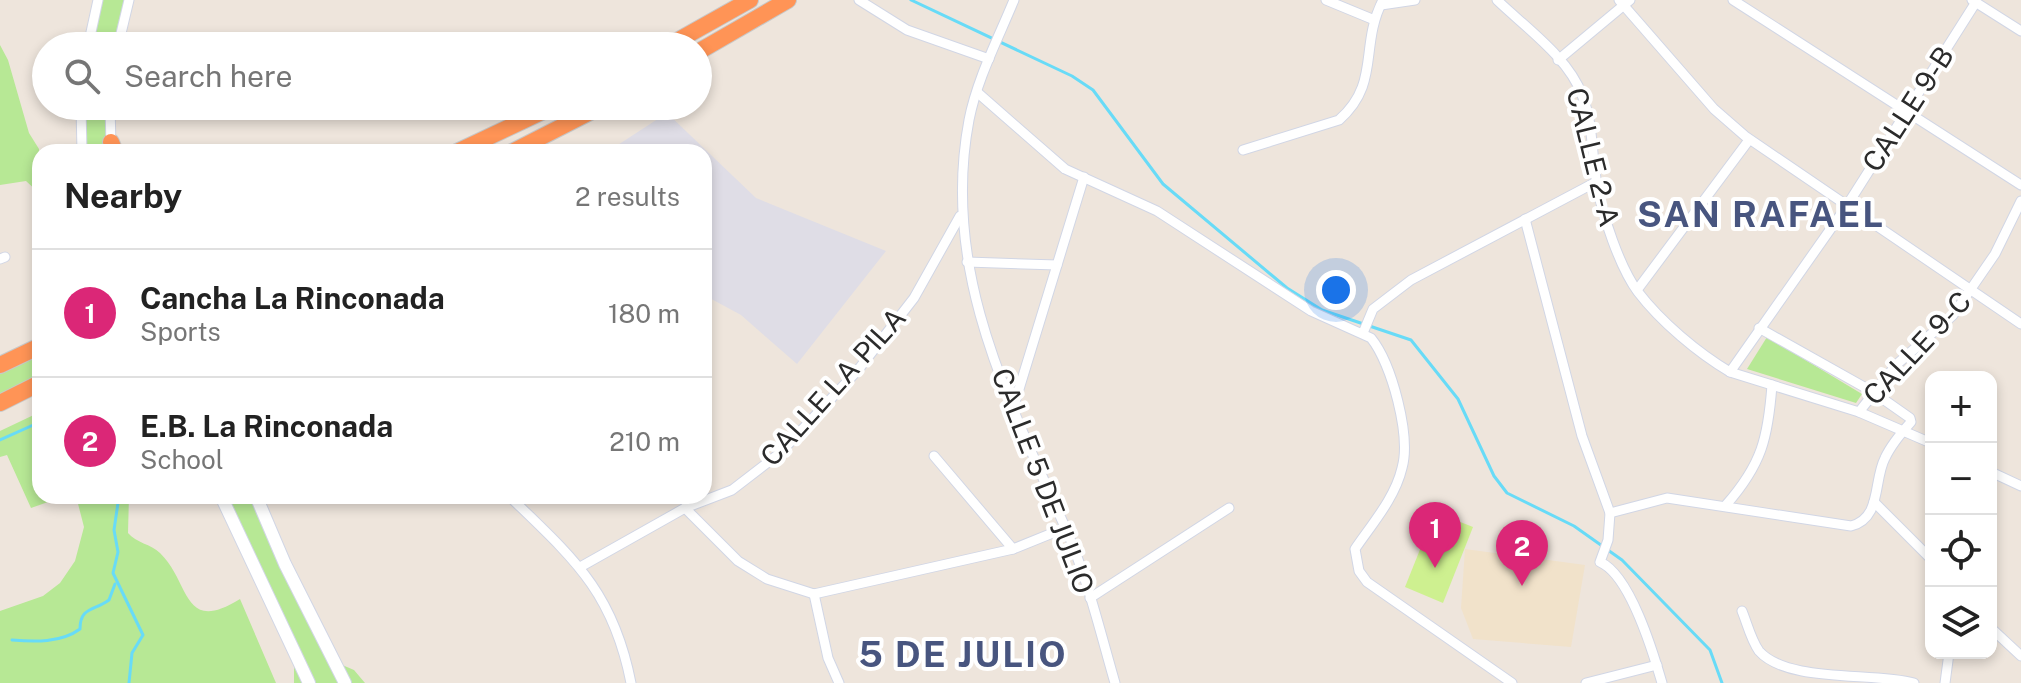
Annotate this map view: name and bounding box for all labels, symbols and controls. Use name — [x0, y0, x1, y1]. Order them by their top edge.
search box — [32, 32, 712, 120]
street label: CALLE 9-B — [1855, 40, 1960, 177]
icon: search — [60, 54, 104, 98]
text: Search here — [124, 58, 292, 94]
street label: CALLE 2-A — [1560, 84, 1627, 230]
text: Nearby — [64, 176, 182, 216]
text: 2 results — [575, 181, 680, 212]
district label: SAN RAFAEL — [1637, 193, 1885, 235]
your location — [1316, 270, 1356, 310]
text: Cancha La Rinconada — [140, 280, 445, 316]
street label: CALLE 9-C — [1856, 284, 1977, 411]
text: 1 — [84, 298, 96, 329]
text: 180 m — [608, 298, 680, 329]
street label: CALLE LA PILA — [753, 301, 912, 472]
text: Sports — [140, 316, 221, 347]
street label: CALLE 5 DE JULIO — [985, 363, 1102, 598]
map controls — [1925, 371, 1997, 659]
button: + — [1925, 371, 1997, 443]
text: E.B. La Rinconada — [140, 408, 393, 444]
text: 2 — [82, 426, 98, 457]
text: 210 m — [609, 426, 680, 457]
button: − — [1925, 443, 1997, 515]
text: School — [140, 444, 224, 475]
pin: 1 — [1409, 502, 1461, 568]
button: locate — [1925, 515, 1997, 587]
pin: 2 — [1496, 520, 1548, 586]
button: layers — [1925, 587, 1997, 659]
district label: 5 DE JULIO — [858, 633, 1068, 675]

